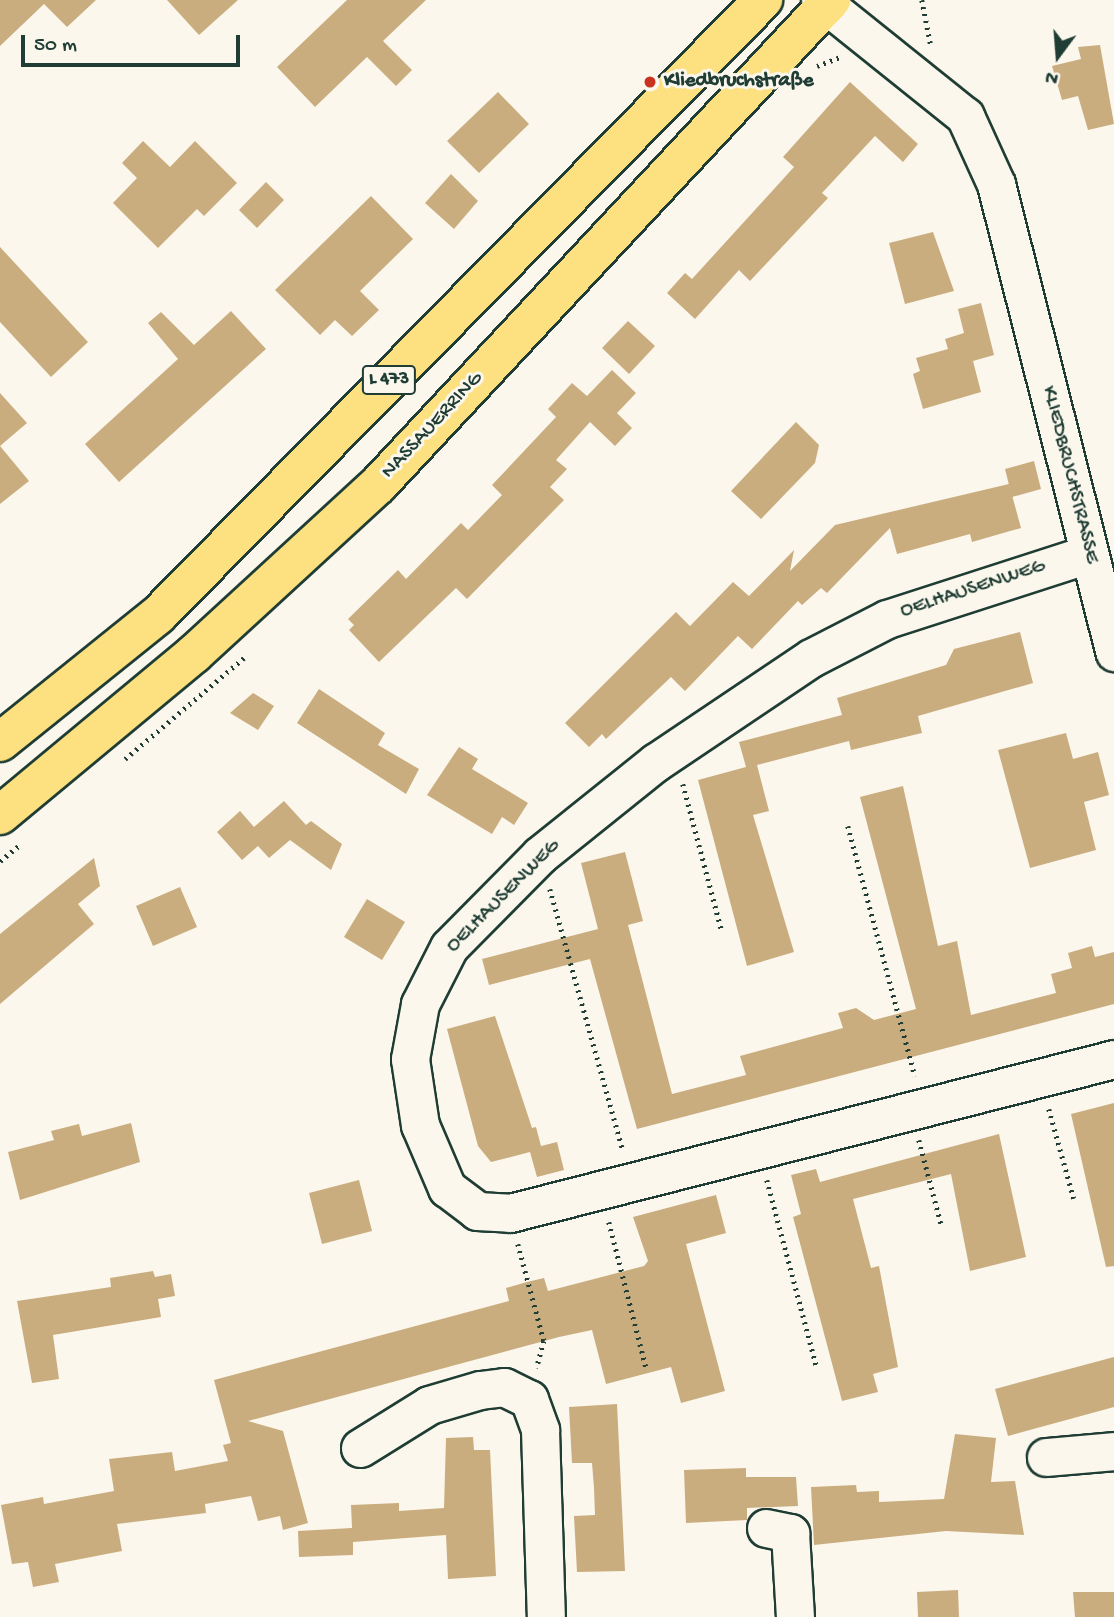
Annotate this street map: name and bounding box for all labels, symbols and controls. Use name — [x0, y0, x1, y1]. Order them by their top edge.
scale bar — [24, 21, 243, 65]
north arrow — [1023, 21, 1093, 91]
text: 50 m — [34, 34, 77, 59]
text: N — [1043, 64, 1061, 89]
place label: Kliedbruchstraße — [664, 69, 814, 95]
marker: Kliedbruchstraße — [642, 74, 658, 90]
road number: L 473 — [361, 364, 417, 396]
street label: NASSAUERRING — [377, 367, 489, 485]
street label: KLIEDBRUCHSTRASSE — [1035, 384, 1103, 566]
street label: OELHAUSENWEG — [897, 555, 1049, 625]
street label: OELHAUSENWEG — [442, 835, 566, 959]

